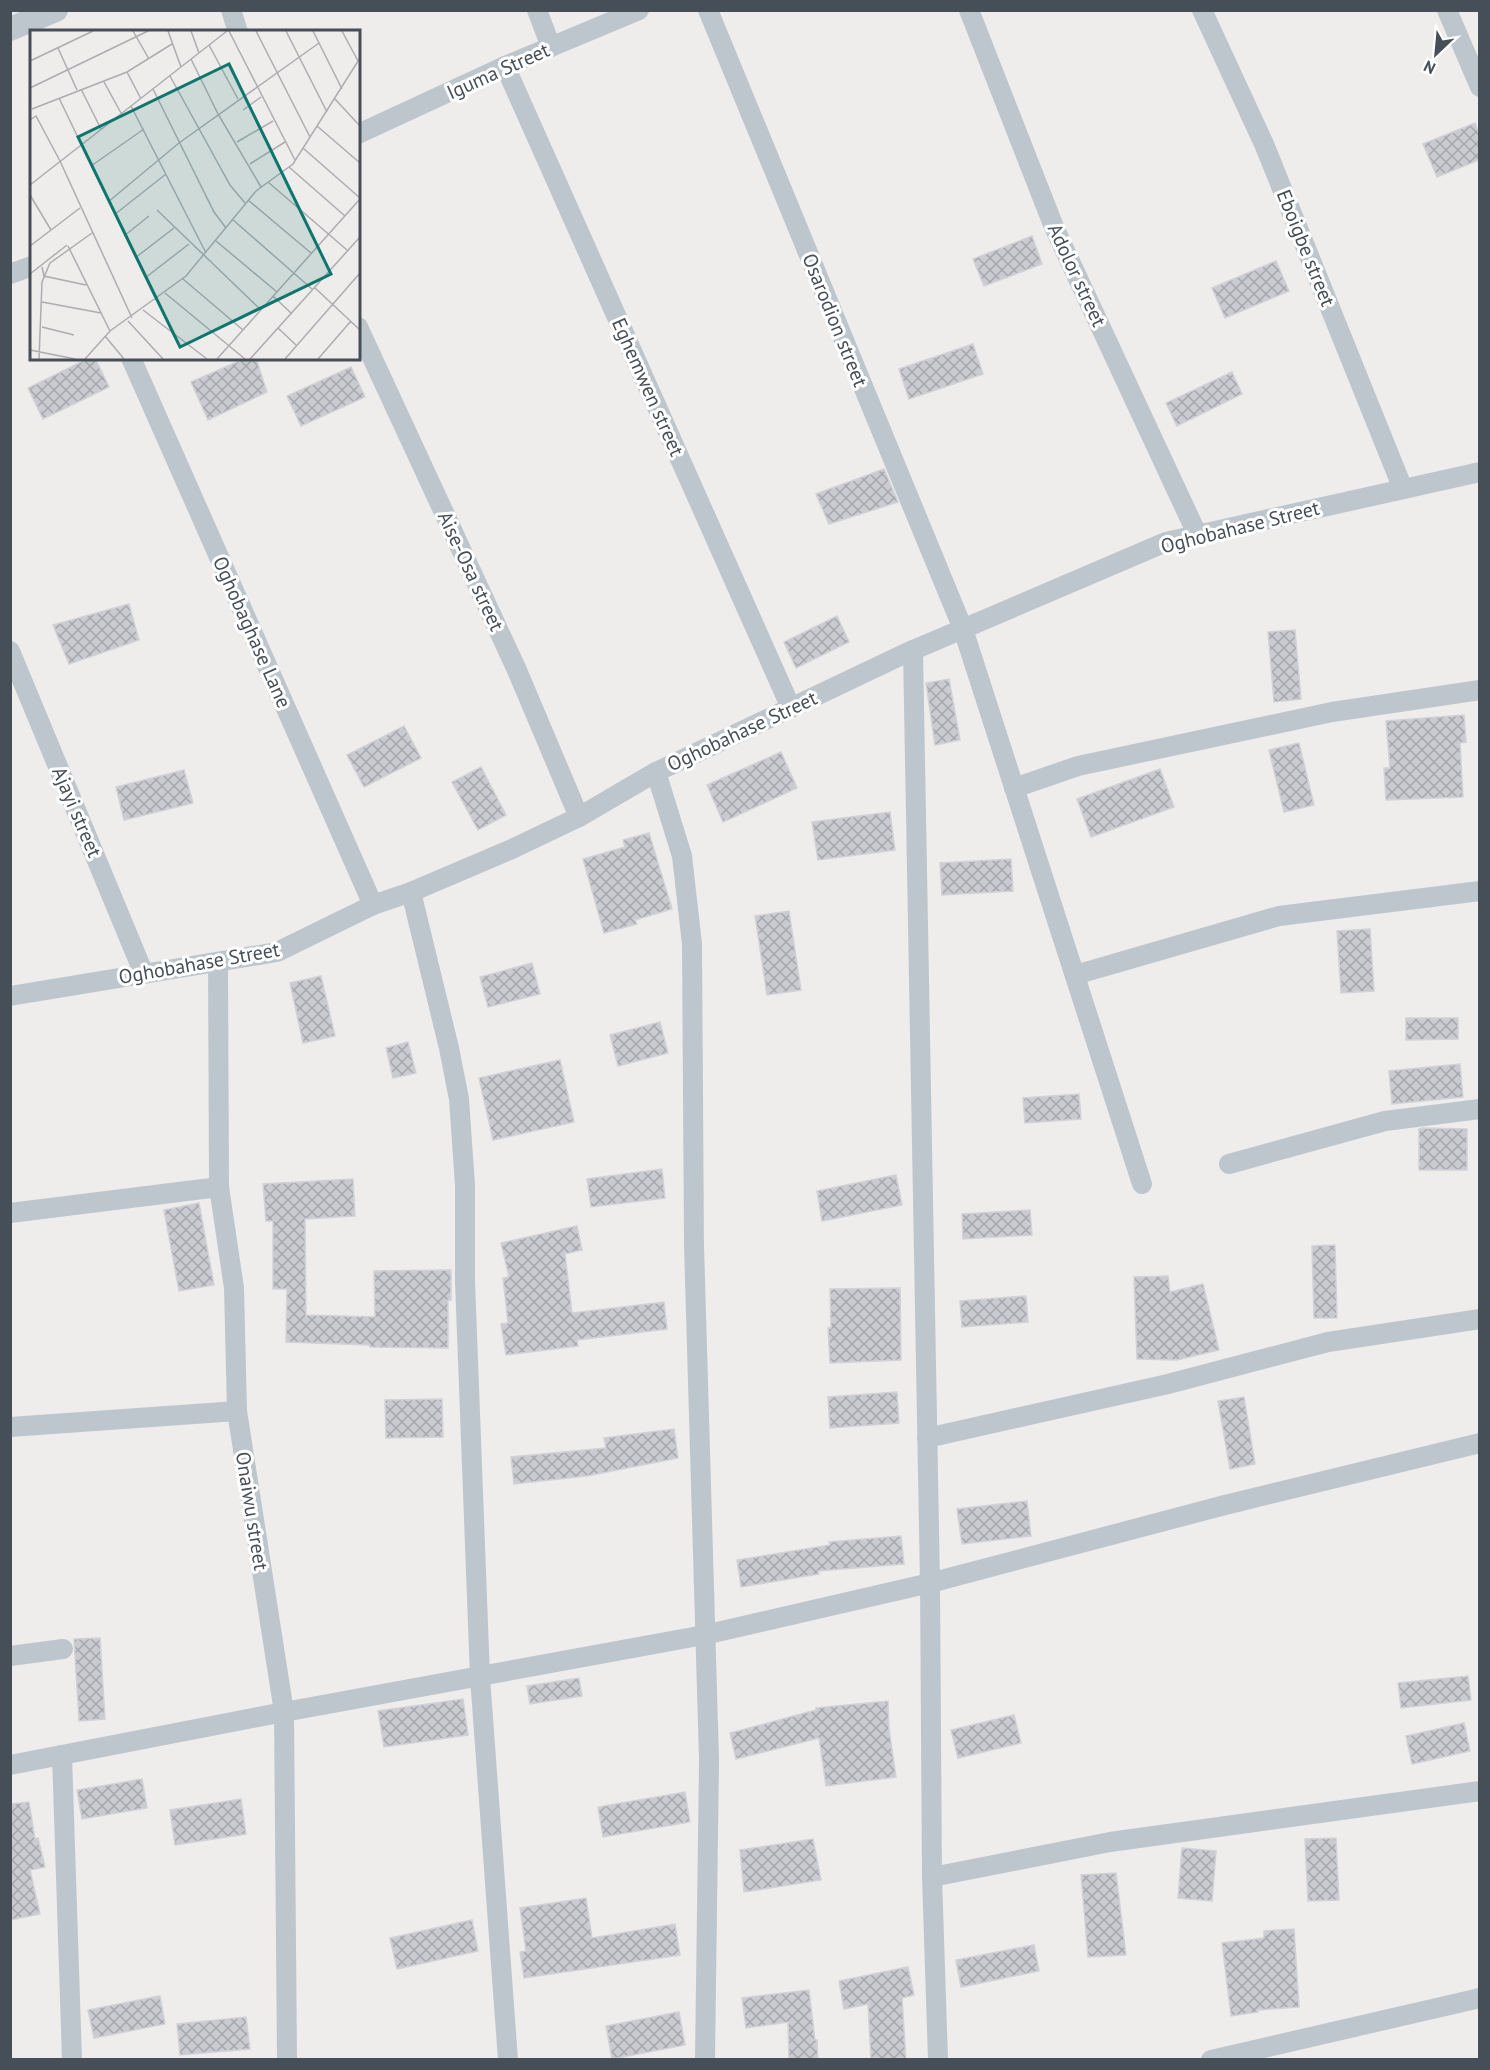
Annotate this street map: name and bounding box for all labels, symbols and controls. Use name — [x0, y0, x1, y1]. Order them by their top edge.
north arrow — [1406, 24, 1466, 84]
inset map — [30, 30, 360, 360]
street label: Iguma Street — [443, 37, 554, 105]
text: N — [1420, 56, 1439, 79]
street label: Eboigbe street — [1271, 186, 1341, 310]
street label: Adolor street — [1042, 219, 1112, 331]
street label: Osarodion street — [796, 250, 874, 391]
street label: Eghemwen street — [606, 314, 690, 460]
street label: Oghobahase Street — [1158, 495, 1322, 559]
street label: Aise-Osa street — [432, 507, 510, 635]
street label: Oghobaghase Lane — [207, 552, 297, 712]
street label: Oghobahase Street — [663, 685, 821, 777]
street label: Ajayi street — [46, 763, 108, 861]
street label: Oghobahase Street — [117, 936, 282, 990]
street label: Onaiwu street — [230, 1450, 274, 1572]

